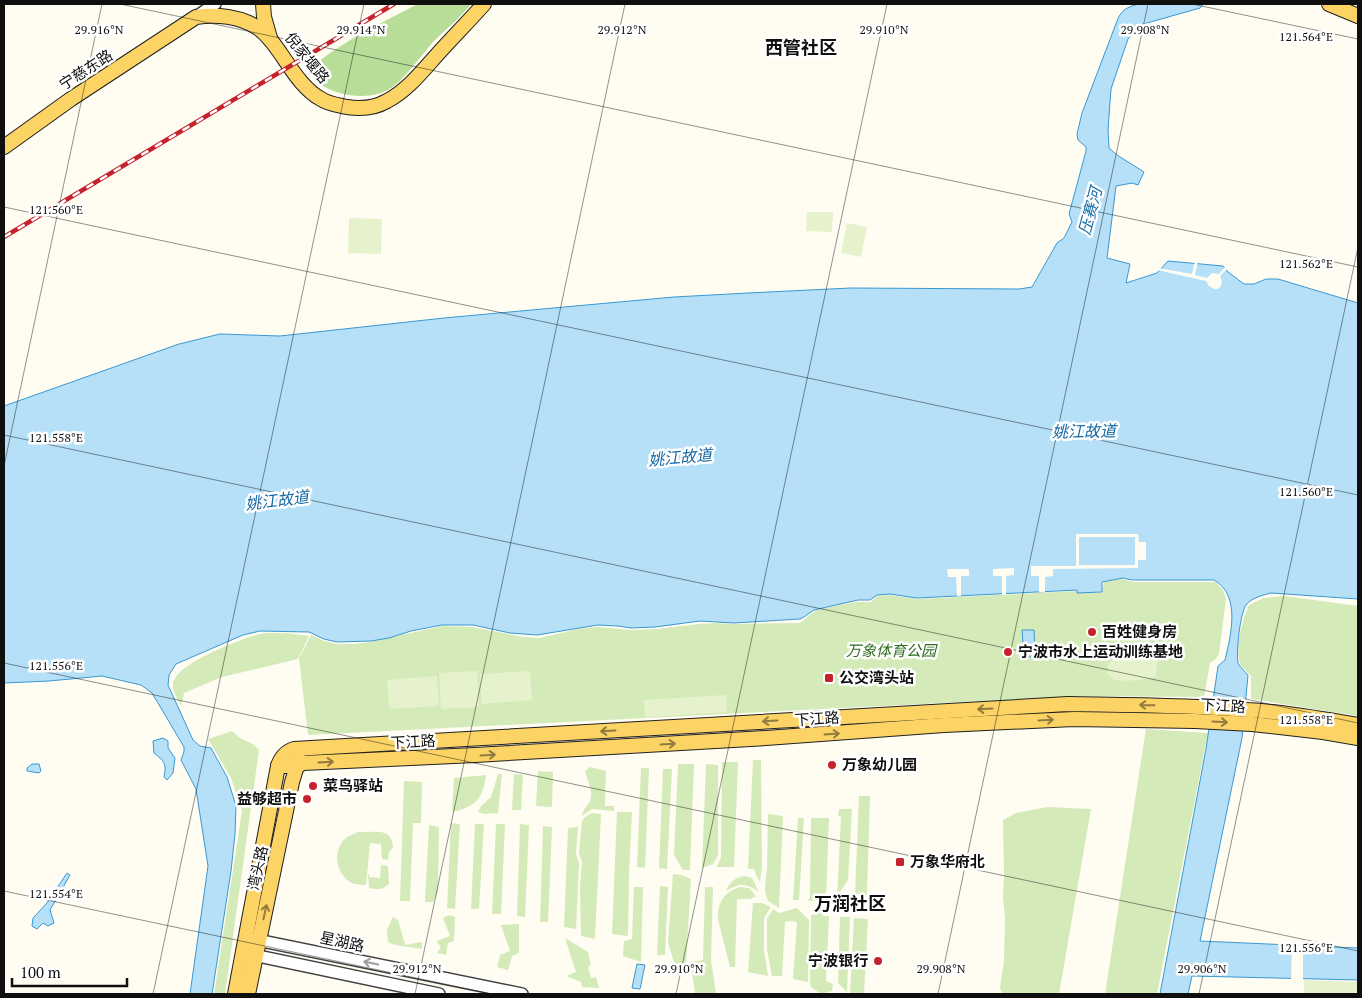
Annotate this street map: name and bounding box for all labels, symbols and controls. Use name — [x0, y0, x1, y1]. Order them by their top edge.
text: 29.916°N — [74, 22, 124, 37]
text: 29.914°N — [336, 22, 386, 37]
text: 29.912°N — [597, 22, 647, 37]
text: 29.910°N — [859, 22, 909, 37]
text: 29.908°N — [1120, 22, 1170, 37]
street label: 倪家堰路 — [281, 28, 334, 87]
text: 121.564°E — [1279, 29, 1333, 44]
district label: 西管社区 — [765, 35, 837, 59]
street label: 宁慈东路 — [55, 44, 116, 94]
water label: 压赛河 — [1073, 182, 1108, 237]
text: 121.560°E — [29, 202, 83, 217]
text: 121.562°E — [1279, 256, 1333, 271]
water label: 姚江故道 — [1052, 419, 1118, 443]
text: 121.558°E — [29, 430, 83, 445]
water label: 姚江故道 — [647, 443, 715, 471]
text: 121.560°E — [1279, 484, 1333, 499]
water label: 姚江故道 — [244, 485, 312, 515]
place label: 百姓健身房 — [1102, 621, 1177, 641]
marker: 百姓健身房 — [1086, 626, 1098, 638]
park label: 万象体育公园 — [846, 640, 938, 660]
place label: 宁波市水上运动训练基地 — [1018, 641, 1183, 661]
marker: 宁波市水上运动训练基地 — [1002, 646, 1014, 658]
text: 121.556°E — [29, 658, 83, 673]
place label: 公交湾头站 — [839, 667, 914, 687]
marker: 公交湾头站 — [823, 672, 835, 684]
street label: 下江路 — [1200, 694, 1246, 716]
one-way arrow — [1139, 701, 1155, 710]
one-way arrow — [977, 704, 993, 713]
street label: 下江路 — [794, 706, 840, 730]
text: 121.558°E — [1279, 712, 1333, 727]
one-way arrow — [762, 716, 778, 725]
one-way arrow — [1038, 716, 1054, 725]
one-way arrow — [1212, 717, 1228, 727]
one-way arrow — [600, 726, 616, 735]
one-way arrow — [824, 729, 840, 738]
street label: 下江路 — [390, 730, 436, 752]
one-way arrow — [660, 740, 676, 749]
one-way arrow — [480, 750, 496, 759]
place label: 万象幼儿园 — [842, 754, 917, 774]
one-way arrow — [318, 758, 334, 767]
marker: 万象幼儿园 — [826, 759, 838, 771]
place label: 菜鸟驿站 — [323, 775, 383, 795]
marker: 菜鸟驿站 — [307, 780, 319, 792]
place label: 益够超市 — [237, 788, 297, 808]
marker: 益够超市 — [301, 793, 313, 805]
street label: 湾头路 — [243, 844, 271, 892]
place label: 万象华府北 — [910, 851, 985, 871]
marker: 万象华府北 — [894, 856, 906, 868]
text: 121.554°E — [29, 886, 83, 901]
district label: 万润社区 — [814, 891, 886, 915]
one-way arrow — [261, 905, 271, 921]
street label: 星湖路 — [318, 927, 366, 955]
text: 121.556°E — [1279, 940, 1333, 955]
place label: 宁波银行 — [808, 950, 868, 970]
marker: 宁波银行 — [872, 955, 884, 967]
scale bar — [12, 956, 128, 988]
one-way arrow — [363, 958, 379, 967]
text: 29.912°N — [392, 961, 442, 976]
text: 29.910°N — [654, 961, 704, 976]
text: 29.908°N — [916, 961, 966, 976]
text: 29.906°N — [1177, 961, 1227, 976]
text: 100 m — [20, 962, 61, 982]

